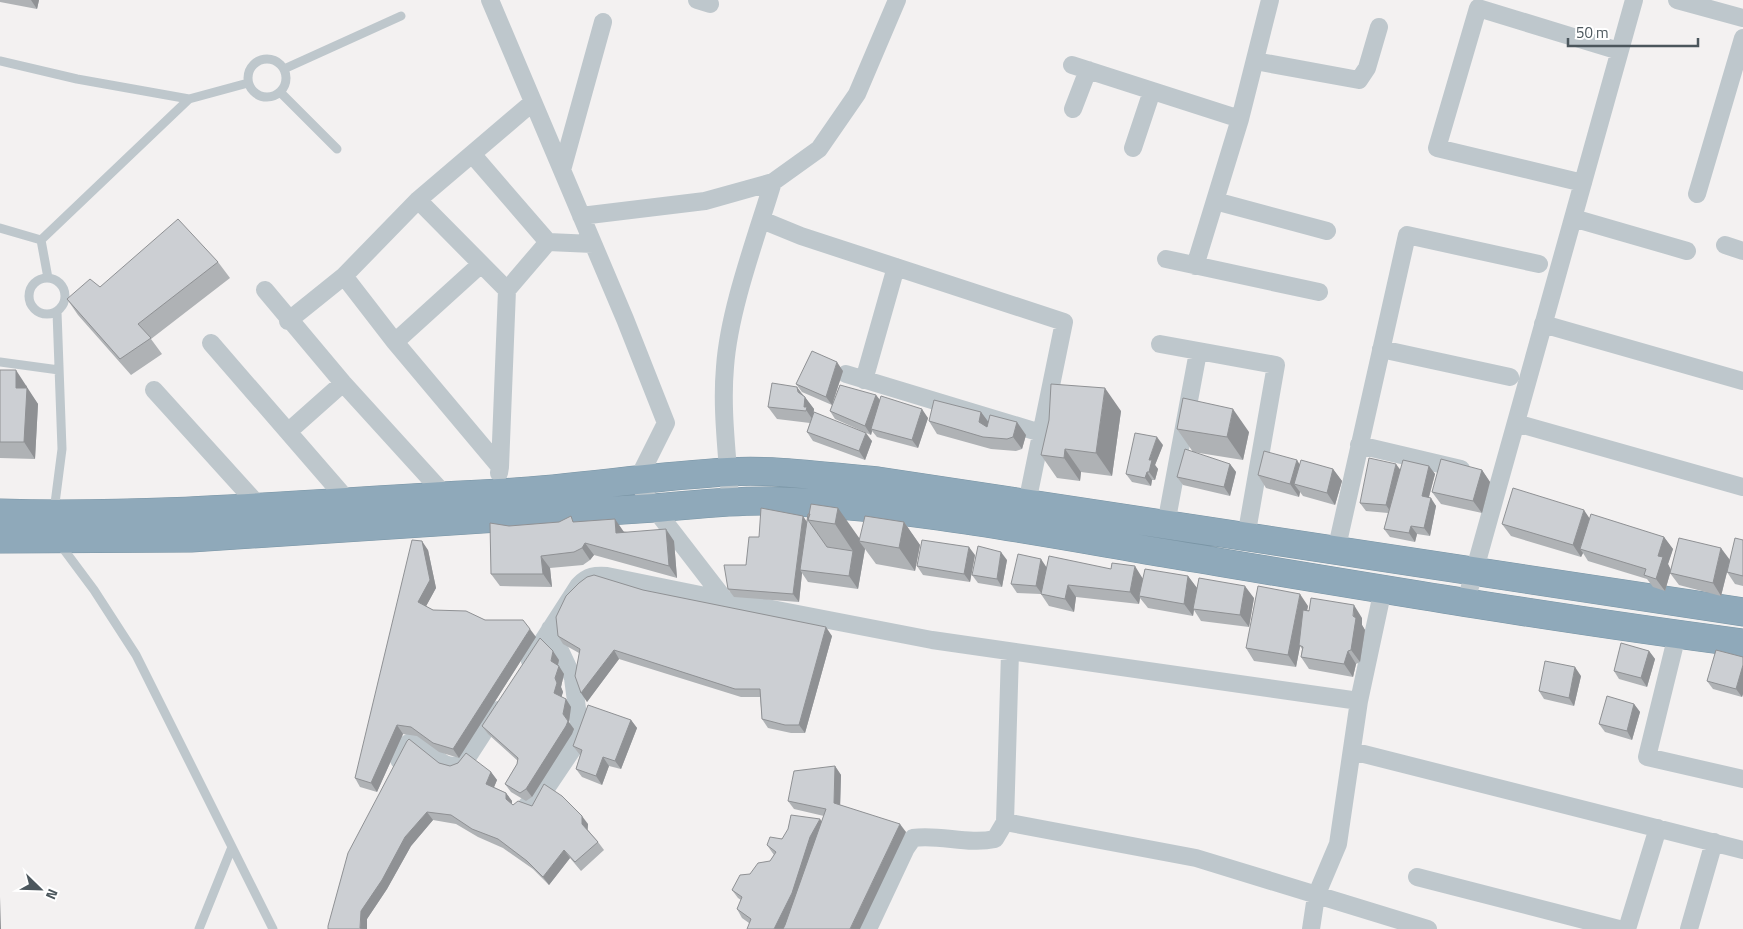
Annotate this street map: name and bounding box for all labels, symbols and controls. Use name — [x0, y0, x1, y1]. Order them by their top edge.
scale bar — [1568, 15, 1698, 47]
text: 50 m — [1576, 21, 1609, 44]
north arrow — [15, 864, 65, 914]
text: N — [41, 886, 64, 903]

